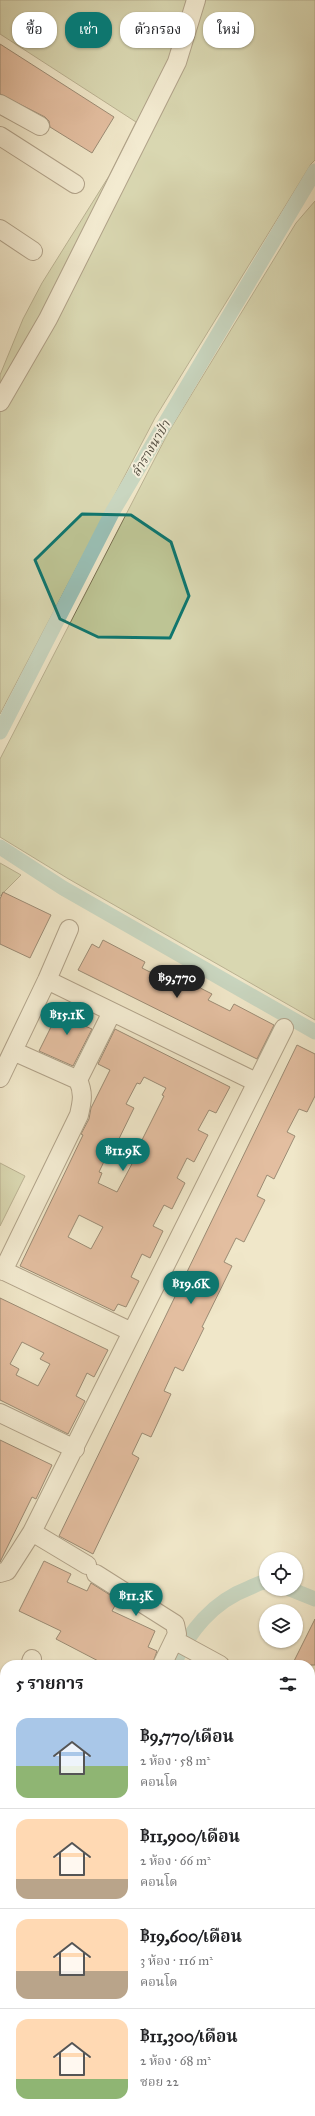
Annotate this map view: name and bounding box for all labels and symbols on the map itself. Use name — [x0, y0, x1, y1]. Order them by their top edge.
water label: ลำรางนาป่า — [128, 417, 174, 479]
pin: ฿9,770 — [144, 965, 210, 999]
pin: ฿15.1K — [34, 1002, 100, 1036]
pin: ฿11.9K — [90, 1138, 156, 1172]
pin: ฿19.6K — [158, 1271, 224, 1305]
pin: ฿11.3K — [103, 1583, 169, 1617]

